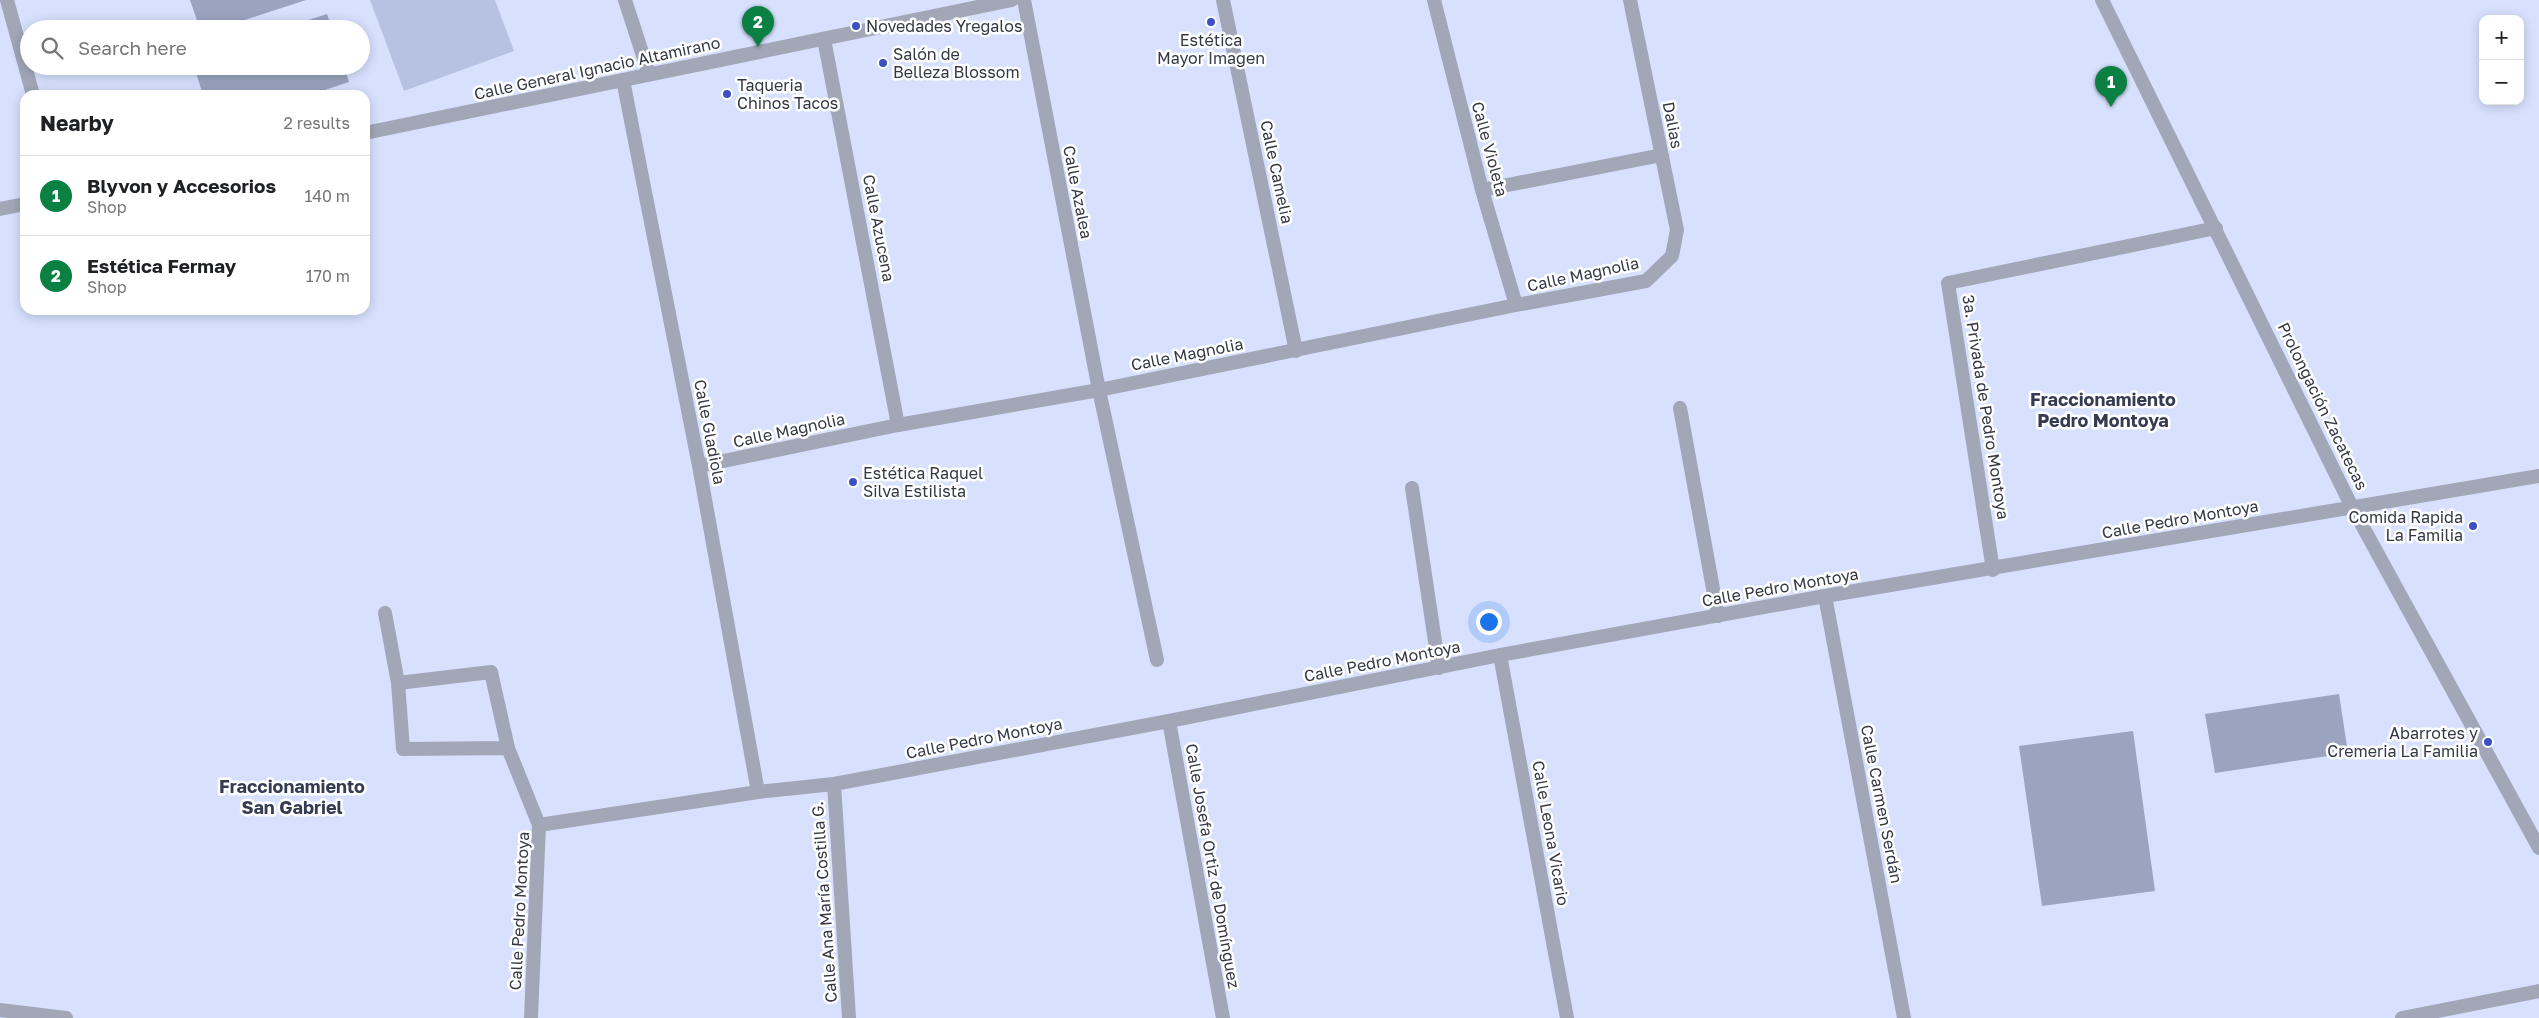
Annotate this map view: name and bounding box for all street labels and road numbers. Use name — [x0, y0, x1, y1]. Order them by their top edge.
street label: Calle General Ignacio Altamirano — [472, 32, 722, 104]
street label: Calle Violeta — [1468, 99, 1512, 199]
street label: Dalias — [1659, 100, 1687, 150]
street label: Calle Camelia — [1256, 119, 1298, 225]
street label: Calle Azalea — [1059, 144, 1097, 240]
street label: Calle Azucena — [859, 173, 899, 283]
street label: Calle Magnolia — [1525, 252, 1641, 296]
street label: 3a. Privada de Pedro Montoya — [1958, 293, 2014, 521]
street label: Prolongación Zacatecas — [2274, 319, 2372, 493]
street label: Calle Magnolia — [1129, 333, 1245, 375]
street label: Calle Gladiola — [690, 378, 730, 486]
street label: Calle Magnolia — [731, 408, 847, 452]
street label: Calle Pedro Montoya — [2100, 495, 2260, 543]
street label: Calle Pedro Montoya — [1700, 563, 1860, 611]
street label: Calle Pedro Montoya — [1302, 636, 1462, 686]
street label: Calle Pedro Montoya — [904, 713, 1064, 763]
street label: Calle Carmen Serdán — [1857, 723, 1907, 885]
street label: Calle Josefa Ortiz de Domínguez — [1182, 742, 1244, 990]
street label: Calle Leona Vicario — [1528, 759, 1574, 907]
street label: Calle Ana María Costilla G. — [807, 801, 841, 1003]
street label: Calle Pedro Montoya — [505, 831, 533, 991]

